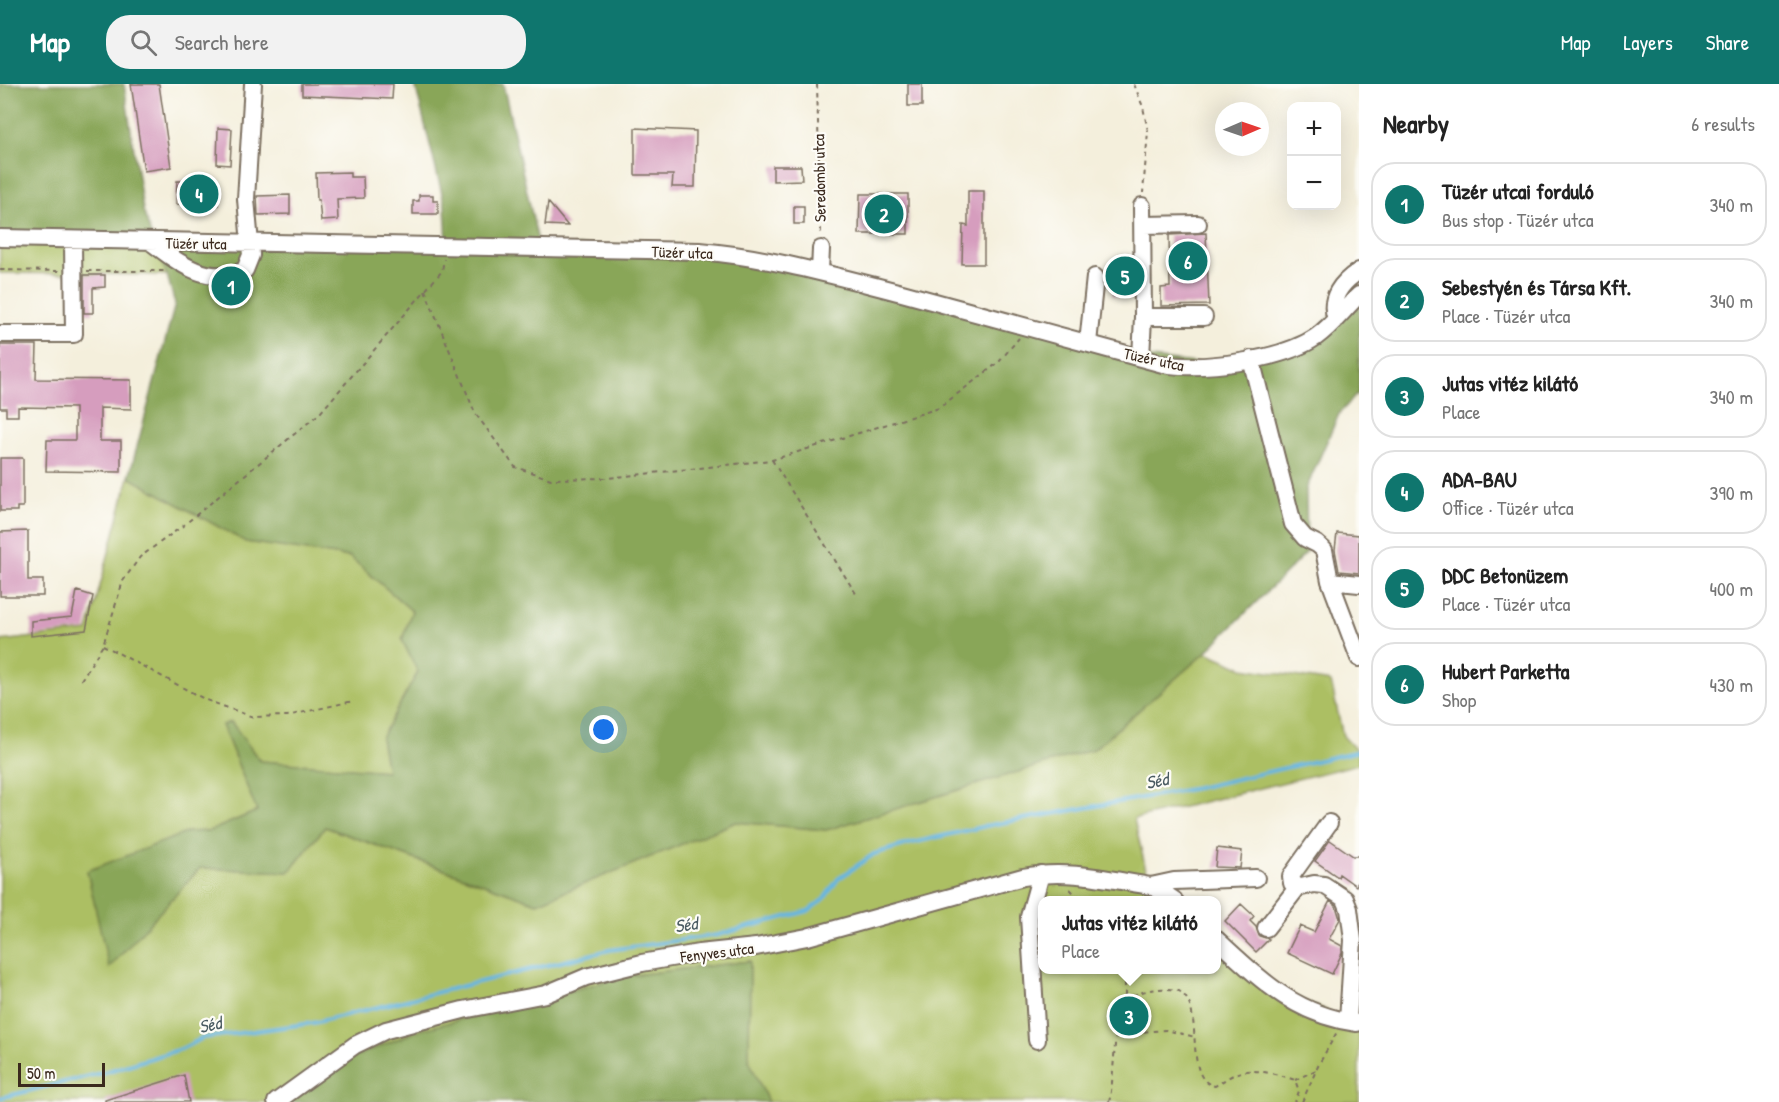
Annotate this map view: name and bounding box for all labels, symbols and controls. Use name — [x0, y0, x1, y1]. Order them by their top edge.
search box — [106, 15, 526, 69]
text: Map — [30, 23, 70, 61]
icon: search — [127, 26, 160, 59]
text: Search here — [175, 27, 269, 57]
text: Map — [1561, 28, 1590, 57]
text: Layers — [1623, 28, 1673, 57]
text: Share — [1706, 28, 1749, 57]
north arrow — [1215, 102, 1269, 156]
map controls — [1287, 102, 1341, 210]
button: + — [1287, 102, 1341, 156]
text: Nearby — [1383, 106, 1449, 141]
text: 6 results — [1691, 110, 1755, 137]
street label: Seredombi utca — [807, 134, 831, 222]
button: − — [1287, 156, 1341, 210]
pin: 4 — [180, 172, 218, 216]
text: Tüzér utcai forduló — [1442, 176, 1594, 206]
text: 1 — [1401, 191, 1408, 218]
text: 340 m — [1709, 191, 1753, 218]
pin: 2 — [864, 192, 904, 236]
text: Bus stop · Tüzér utca — [1442, 206, 1594, 233]
street label: Tüzér utca — [165, 231, 227, 255]
pin: 6 — [1168, 238, 1208, 284]
street label: Tüzér utca — [651, 240, 713, 264]
pin: 5 — [1106, 254, 1144, 298]
pin: 1 — [212, 264, 250, 308]
text: Sebestyén és Társa Kft. — [1442, 272, 1631, 302]
text: 2 — [1400, 287, 1409, 314]
text: 340 m — [1709, 287, 1753, 314]
text: Place · Tüzér utca — [1442, 302, 1570, 329]
street label: Tüzér utca — [1122, 342, 1186, 376]
text: Jutas vitéz kilátó — [1442, 368, 1578, 398]
text: 3 — [1400, 383, 1409, 410]
text: 340 m — [1709, 383, 1753, 410]
text: Place — [1442, 398, 1481, 425]
text: ADA-BAU — [1442, 464, 1517, 494]
text: 4 — [1401, 479, 1408, 506]
text: 390 m — [1710, 479, 1753, 506]
text: Office · Tüzér utca — [1442, 494, 1574, 521]
text: DDC Betonüzem — [1442, 560, 1568, 590]
text: 5 — [1400, 575, 1409, 602]
text: 400 m — [1709, 575, 1753, 602]
text: Place · Tüzér utca — [1442, 590, 1570, 617]
text: Hubert Parketta — [1442, 656, 1569, 686]
text: 6 — [1401, 671, 1408, 698]
text: 430 m — [1709, 671, 1753, 698]
text: Shop — [1442, 686, 1476, 713]
your location — [589, 715, 618, 744]
water label: Séd — [1143, 766, 1173, 795]
popup — [1038, 896, 1221, 974]
text: Jutas vitéz kilátó — [1061, 907, 1198, 937]
water label: Séd — [673, 910, 702, 938]
street label: Fenyves utca — [678, 937, 755, 968]
text: Place — [1061, 937, 1100, 964]
pin: 3 — [1110, 994, 1148, 1038]
water label: Séd — [196, 1009, 227, 1039]
scale bar — [18, 1060, 105, 1088]
text: 50 m — [27, 1062, 56, 1084]

